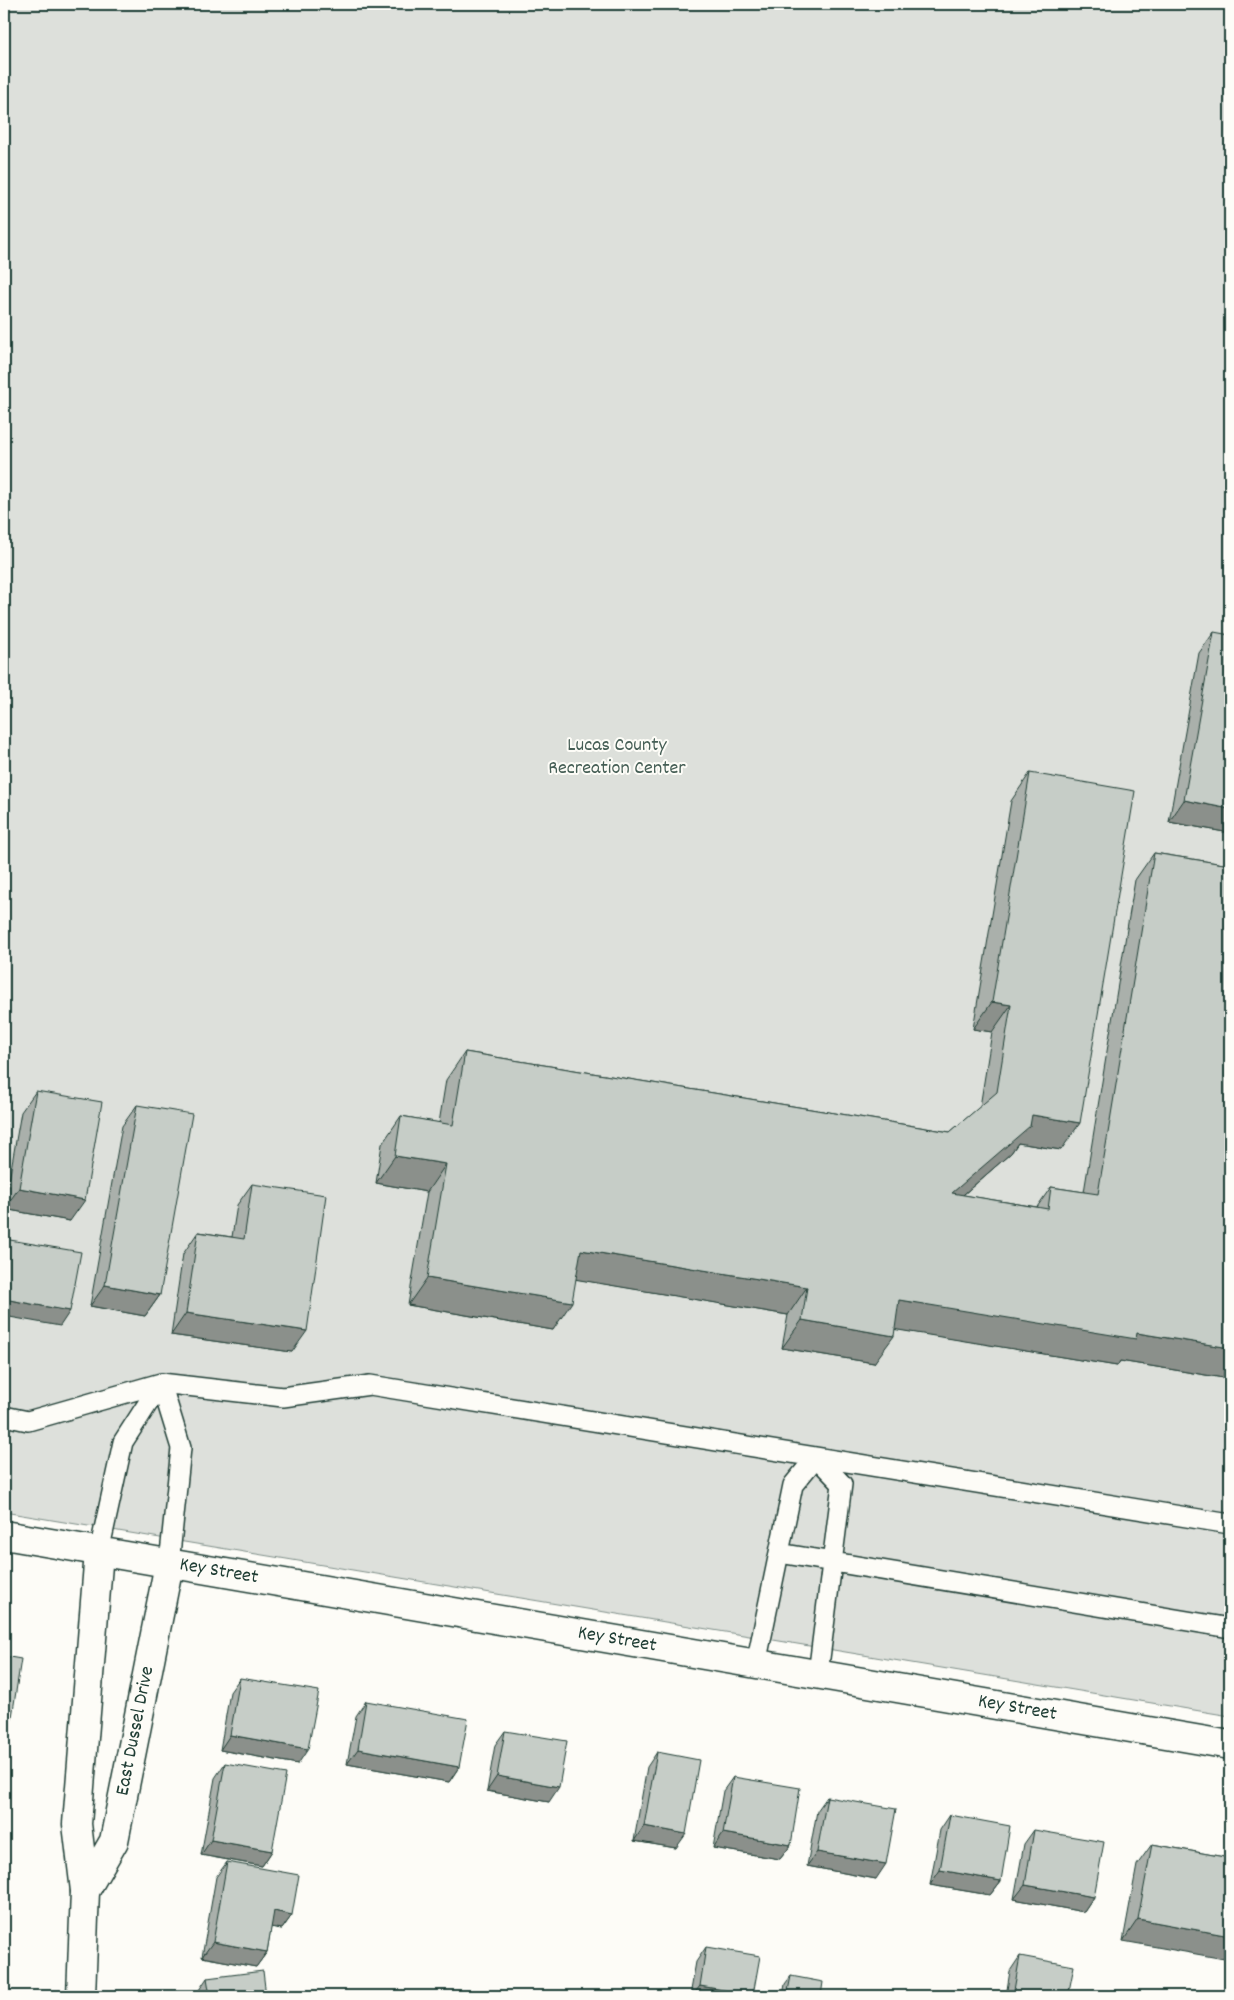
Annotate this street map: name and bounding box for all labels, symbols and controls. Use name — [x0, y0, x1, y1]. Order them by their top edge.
park label: Lucas County Recreation Center — [548, 732, 686, 783]
street label: Key Street — [177, 1551, 260, 1592]
street label: Key Street — [576, 1620, 659, 1661]
street label: East Dussel Drive — [109, 1664, 162, 1798]
street label: Key Street — [976, 1688, 1059, 1729]

